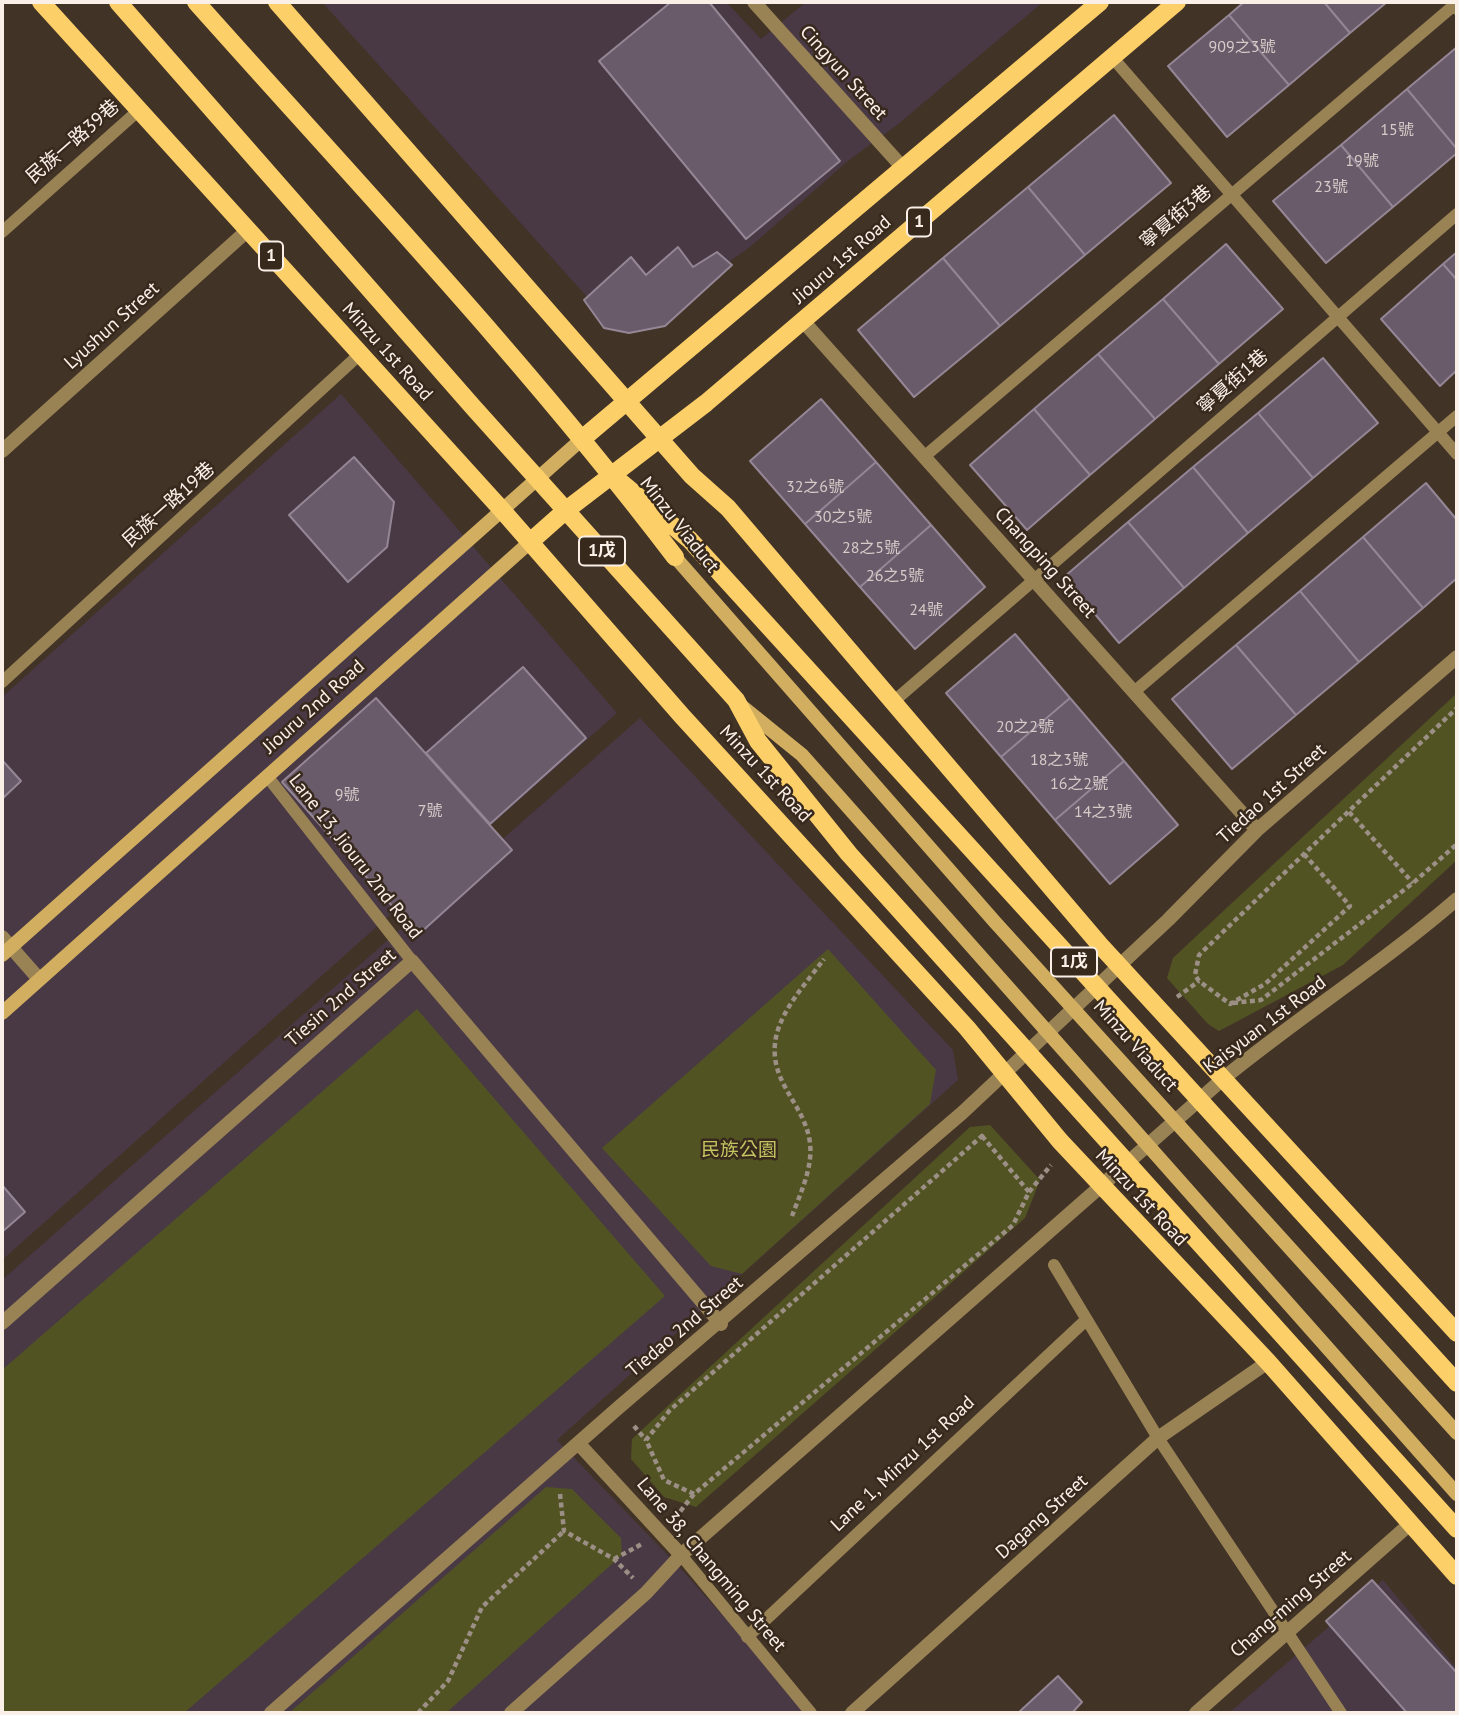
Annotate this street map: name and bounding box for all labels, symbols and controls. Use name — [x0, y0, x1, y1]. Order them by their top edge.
street label: Cingyun Street — [795, 21, 891, 125]
house number: 909之3號 — [1209, 37, 1275, 57]
street label: 民族一路39巷 — [22, 95, 124, 189]
house number: 15號 — [1380, 120, 1414, 140]
house number: 19號 — [1345, 151, 1379, 171]
house number: 23號 — [1314, 177, 1348, 197]
street label: 寧夏街3巷 — [1136, 181, 1216, 253]
road number: 1 — [907, 208, 931, 236]
street label: Jiouru 1st Road — [788, 211, 896, 309]
road number: 1 — [259, 242, 283, 270]
street label: Lyushun Street — [60, 277, 164, 375]
street label: Minzu 1st Road — [337, 298, 437, 406]
street label: 寧夏街1巷 — [1193, 345, 1273, 419]
street label: 民族一路19巷 — [118, 458, 220, 552]
street label: Minzu Viaduct — [635, 473, 723, 577]
house number: 32之6號 — [786, 477, 844, 497]
street label: Changping Street — [989, 503, 1101, 623]
house number: 30之5號 — [814, 507, 872, 527]
road number: 1戊 — [579, 536, 625, 566]
house number: 28之5號 — [842, 538, 900, 558]
house number: 26之5號 — [866, 566, 924, 586]
house number: 24號 — [909, 600, 943, 620]
street label: Jiouru 2nd Road — [258, 655, 370, 759]
house number: 20之2號 — [996, 717, 1054, 737]
street label: Minzu 1st Road — [714, 721, 816, 827]
street label: Tiedao 1st Street — [1213, 739, 1331, 849]
house number: 18之3號 — [1030, 750, 1088, 770]
street label: Lane 13, Jiouru 2nd Road — [283, 770, 427, 944]
house number: 16之2號 — [1050, 774, 1108, 794]
house number: 9號 — [335, 785, 359, 805]
house number: 7號 — [418, 801, 442, 821]
house number: 14之3號 — [1074, 802, 1132, 822]
street label: Tiesin 2nd Street — [281, 944, 401, 1052]
road number: 1戊 — [1051, 947, 1097, 976]
street label: Kaisyuan 1st Road — [1199, 971, 1331, 1079]
street label: Minzu Viaduct — [1088, 996, 1182, 1096]
park label: 民族公園 — [701, 1140, 777, 1162]
street label: Minzu 1st Road — [1090, 1145, 1192, 1251]
street label: Tiedao 2nd Street — [622, 1272, 748, 1382]
street label: Lane 1, Minzu 1st Road — [826, 1392, 980, 1536]
street label: Dagang Street — [991, 1470, 1093, 1564]
street label: Lane 38, Changming Street — [632, 1473, 790, 1657]
street label: Chang-ming Street — [1226, 1545, 1356, 1663]

